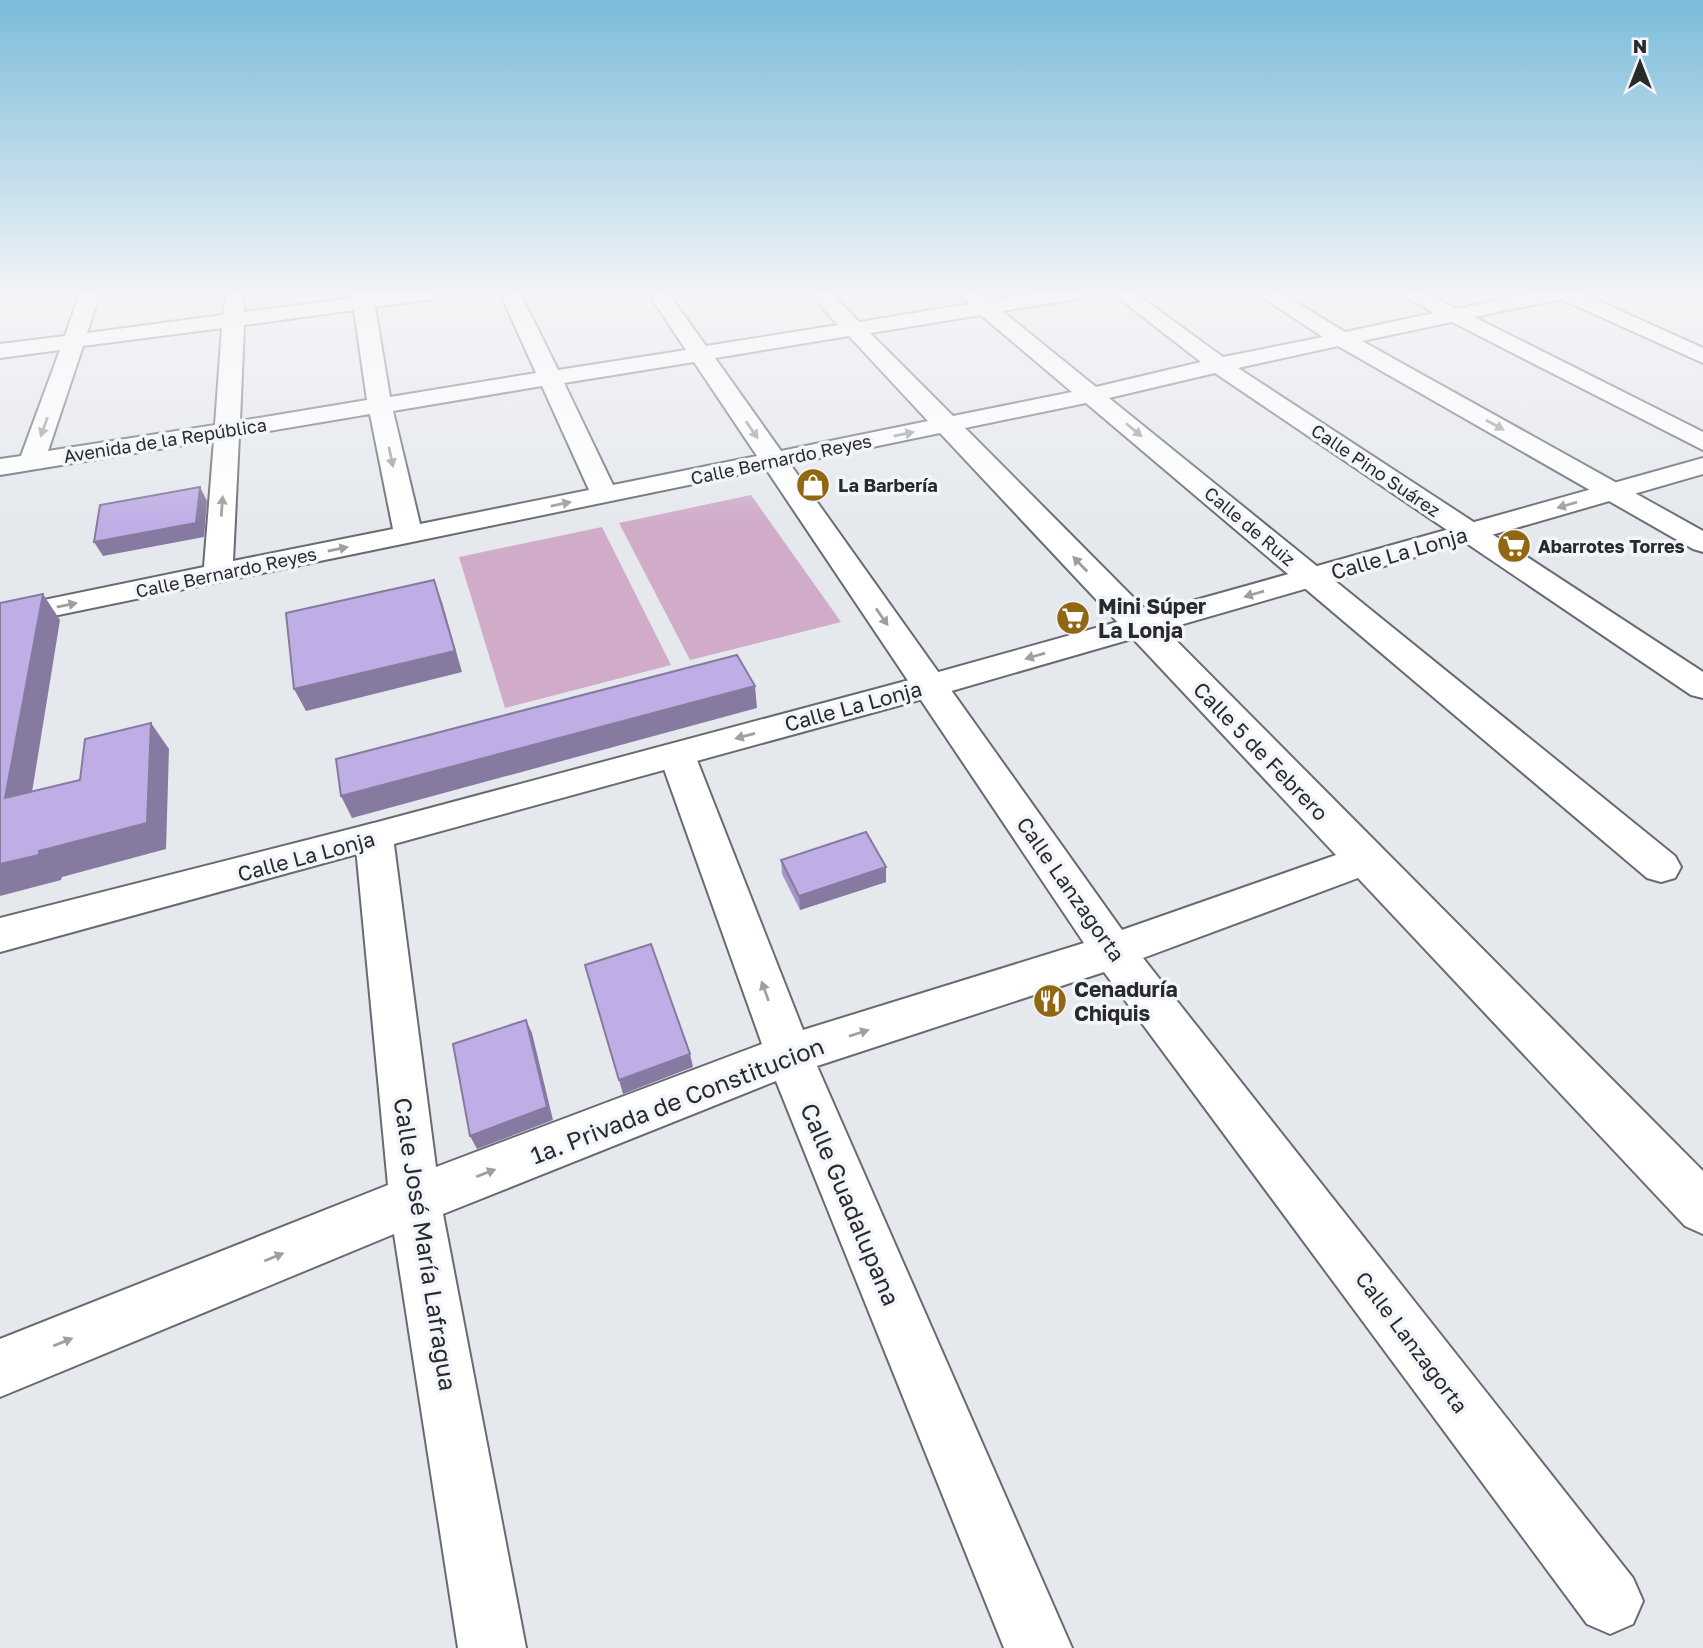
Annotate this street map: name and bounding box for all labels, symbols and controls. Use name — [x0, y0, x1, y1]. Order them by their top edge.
north arrow — [1605, 28, 1675, 98]
text: N — [1633, 34, 1647, 57]
street label: Avenida de la República — [62, 413, 268, 467]
one-way arrow — [38, 417, 49, 438]
street label: Calle Pino Suárez — [1307, 419, 1445, 521]
one-way arrow — [1485, 419, 1505, 431]
one-way arrow — [745, 421, 759, 439]
one-way arrow — [1125, 422, 1142, 437]
one-way arrow — [893, 428, 915, 439]
street label: Calle Bernardo Reyes — [688, 429, 874, 489]
one-way arrow — [386, 446, 397, 468]
shop icon: La Barbería — [794, 466, 832, 504]
place label: La Barbería — [838, 474, 938, 496]
street label: Calle de Ruiz — [1200, 482, 1300, 570]
one-way arrow — [217, 495, 228, 517]
one-way arrow — [550, 498, 572, 509]
one-way arrow — [1556, 501, 1577, 511]
street label: Calle La Lonja — [1328, 521, 1470, 585]
supermarket icon: Abarrotes Torres — [1495, 527, 1533, 565]
place label: Abarrotes Torres — [1538, 535, 1685, 557]
street label: Calle Bernardo Reyes — [133, 542, 319, 602]
one-way arrow — [327, 544, 349, 555]
one-way arrow — [1072, 556, 1088, 573]
one-way arrow — [1242, 589, 1264, 600]
place label: Mini Súper La Lonja — [1098, 593, 1206, 643]
one-way arrow — [56, 599, 78, 610]
supermarket icon: Mini Súper La Lonja — [1054, 599, 1092, 637]
one-way arrow — [875, 608, 889, 626]
one-way arrow — [1024, 651, 1045, 661]
street label: Calle La Lonja — [782, 675, 924, 737]
street label: Calle 5 de Febrero — [1188, 676, 1334, 826]
one-way arrow — [733, 731, 755, 742]
street label: Calle Lanzagorta — [1011, 812, 1131, 966]
street label: Calle La Lonja — [235, 825, 377, 887]
place label: Cenaduría Chiquis — [1074, 976, 1178, 1026]
one-way arrow — [759, 981, 770, 1002]
restaurant icon: Cenaduría Chiquis — [1031, 982, 1069, 1020]
one-way arrow — [849, 1027, 870, 1037]
street label: 1a. Privada de Constitucion — [526, 1031, 828, 1169]
street label: Calle José María Lafragua — [388, 1095, 464, 1393]
street label: Calle Guadalupana — [795, 1098, 907, 1310]
one-way arrow — [475, 1167, 496, 1178]
one-way arrow — [264, 1252, 285, 1263]
street label: Calle Lanzagorta — [1350, 1266, 1474, 1418]
one-way arrow — [53, 1337, 74, 1348]

